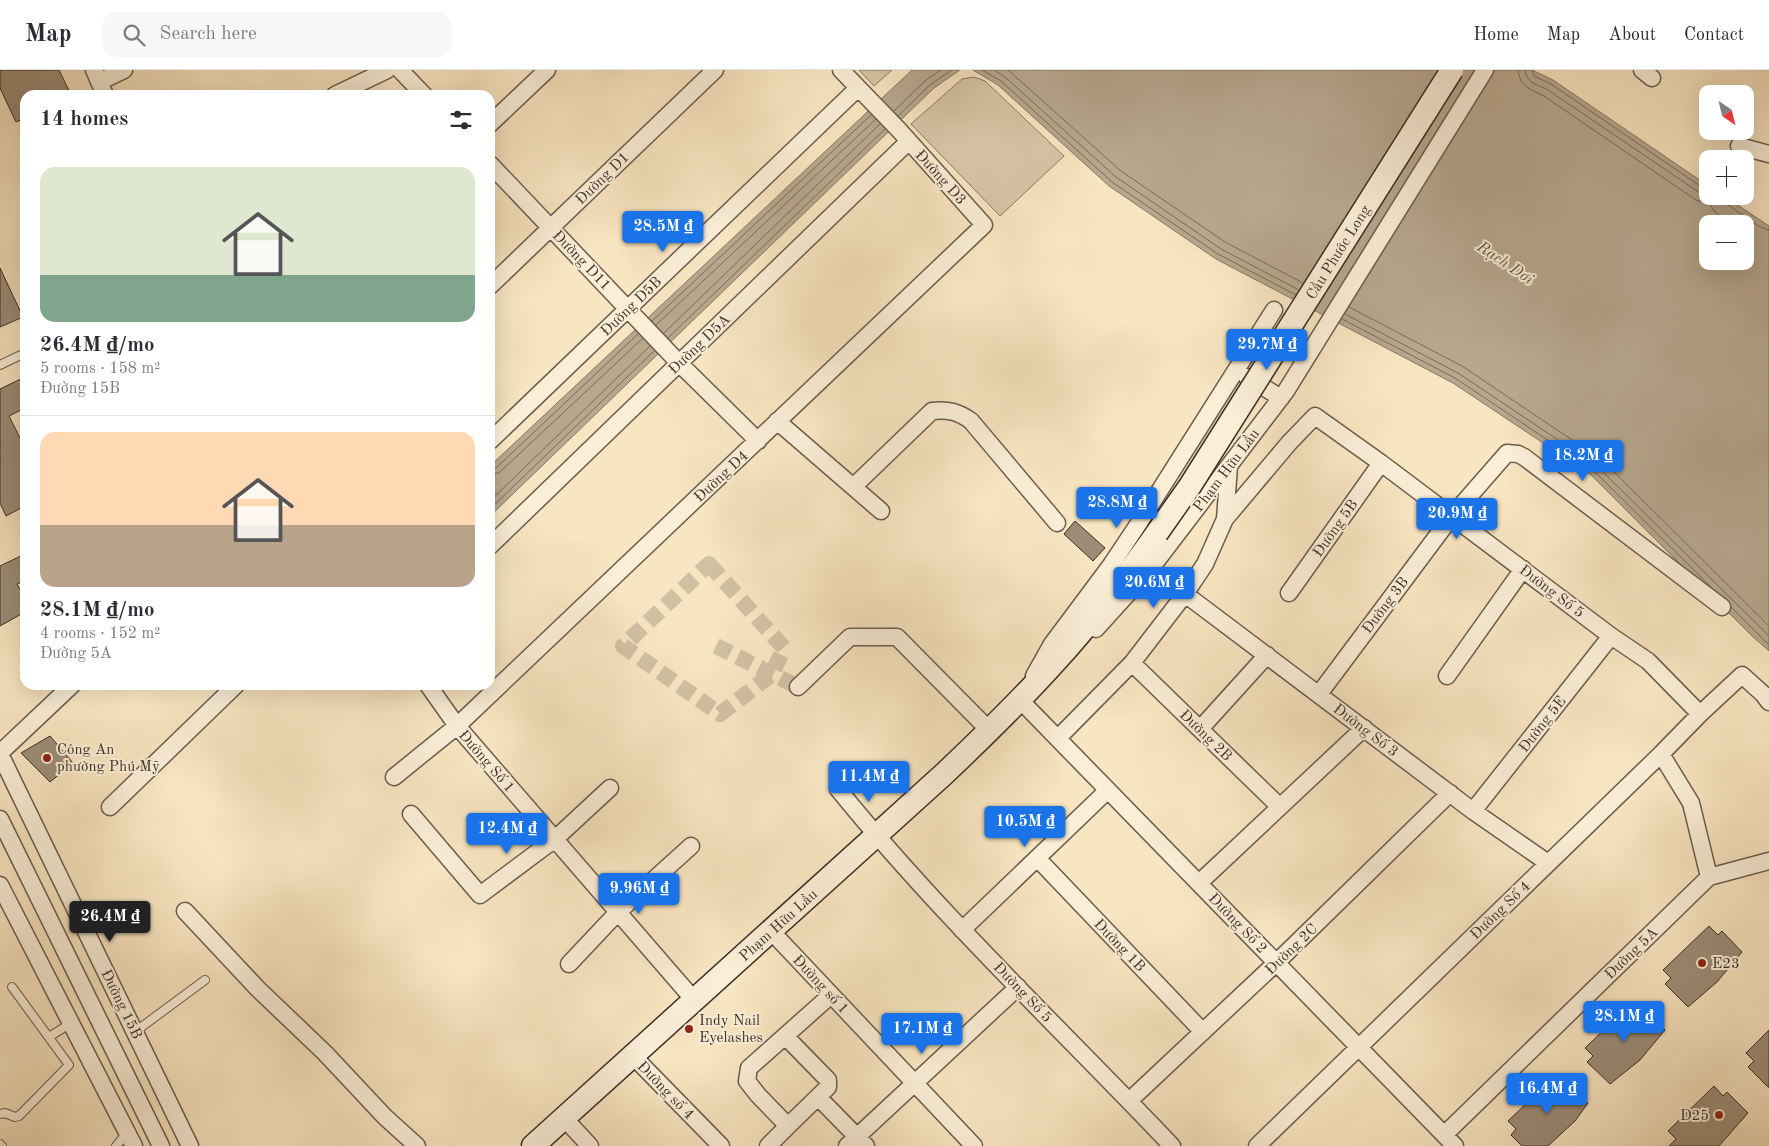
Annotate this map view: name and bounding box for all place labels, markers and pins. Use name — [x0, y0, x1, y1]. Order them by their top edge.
pin: 28.5M ₫ — [617, 210, 709, 253]
pin: 29.7M ₫ — [1221, 328, 1313, 371]
pin: 18.2M ₫ — [1537, 440, 1629, 482]
pin: 28.8M ₫ — [1071, 486, 1163, 529]
pin: 20.9M ₫ — [1411, 498, 1503, 540]
pin: 20.6M ₫ — [1108, 566, 1200, 609]
place label: Công An phường Phú Mỹ — [57, 743, 160, 775]
marker: Công An phường Phú Mỹ — [41, 752, 53, 764]
pin: 11.4M ₫ — [823, 760, 915, 803]
pin: 10.5M ₫ — [979, 806, 1071, 848]
pin: 12.4M ₫ — [461, 812, 553, 855]
pin: 9.96M ₫ — [593, 872, 685, 915]
pin: 26.4M ₫ — [64, 900, 156, 943]
marker: E23 — [1696, 957, 1708, 969]
place label: E23 — [1712, 957, 1740, 972]
pin: 28.1M ₫ — [1578, 1000, 1670, 1043]
pin: 17.1M ₫ — [876, 1012, 968, 1055]
place label: Indy Nail Eyelashes — [699, 1014, 763, 1046]
marker: Indy Nail Eyelashes — [683, 1023, 695, 1035]
pin: 16.4M ₫ — [1501, 1072, 1593, 1115]
place label: D25 — [1680, 1109, 1709, 1124]
marker: D25 — [1713, 1109, 1725, 1121]

